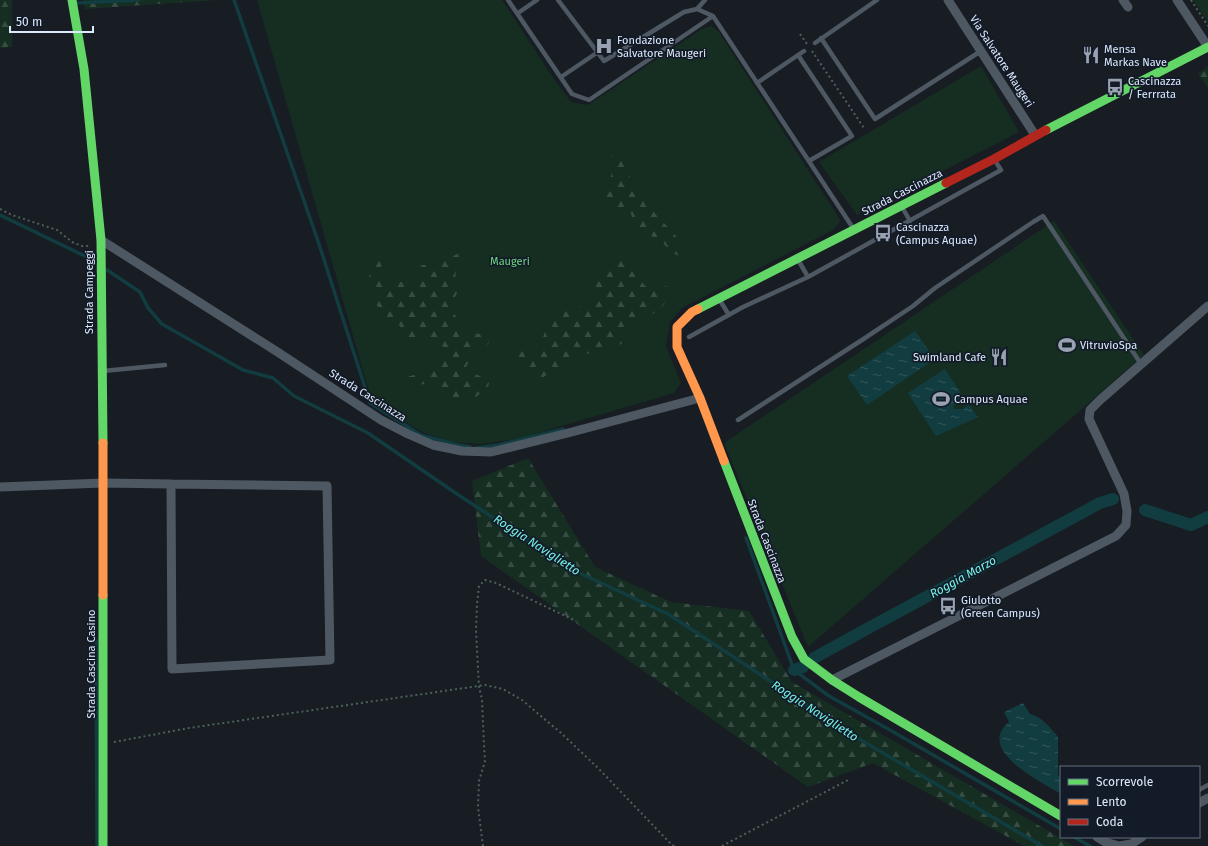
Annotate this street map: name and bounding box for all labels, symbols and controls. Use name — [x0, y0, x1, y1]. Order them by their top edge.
scale bar — [10, 8, 93, 34]
street label: Via Salvatore Maugeri — [967, 13, 1036, 110]
text: 50 m — [16, 15, 42, 29]
place label: Fondazione Salvatore Maugeri — [617, 34, 706, 60]
hospital icon: Fondazione Salvatore Maugeri — [594, 36, 614, 56]
place label: Mensa Markas Nave — [1104, 43, 1167, 69]
restaurant icon: Mensa Markas Nave — [1081, 45, 1101, 65]
place label: Cascinazza / Ferrrata — [1128, 75, 1181, 101]
bus stop icon: Cascinazza / Ferrrata — [1105, 77, 1125, 97]
street label: Strada Cascinazza — [860, 167, 945, 218]
place label: Cascinazza (Campus Aquae) — [896, 221, 977, 247]
bus stop icon: Cascinazza (Campus Aquae) — [873, 223, 893, 243]
street label: Strada Campeggi — [83, 250, 96, 334]
park label: Maugeri — [490, 255, 530, 268]
sports icon: VitruvioSpa — [1057, 335, 1077, 355]
place label: VitruvioSpa — [1080, 339, 1137, 352]
restaurant icon: Swimland Cafe — [989, 347, 1009, 367]
place label: Swimland Cafe — [913, 351, 986, 364]
street label: Strada Cascinazza — [327, 366, 409, 424]
sports icon: Campus Aquae — [931, 389, 951, 409]
place label: Campus Aquae — [954, 393, 1028, 406]
street label: Strada Cascinazza — [745, 498, 788, 585]
water label: Roggia Naviglietto — [491, 512, 583, 578]
water label: Roggia Marzo — [927, 553, 999, 601]
place label: Giulotto (Green Campus) — [961, 594, 1040, 620]
bus stop icon: Giulotto (Green Campus) — [938, 596, 958, 616]
street label: Strada Cascina Casino — [85, 609, 98, 719]
water label: Roggia Naviglietto — [769, 678, 861, 744]
legend — [1060, 766, 1200, 838]
text: Scorrevole — [1096, 775, 1153, 789]
text: Lento — [1096, 795, 1126, 809]
text: Coda — [1096, 815, 1123, 829]

